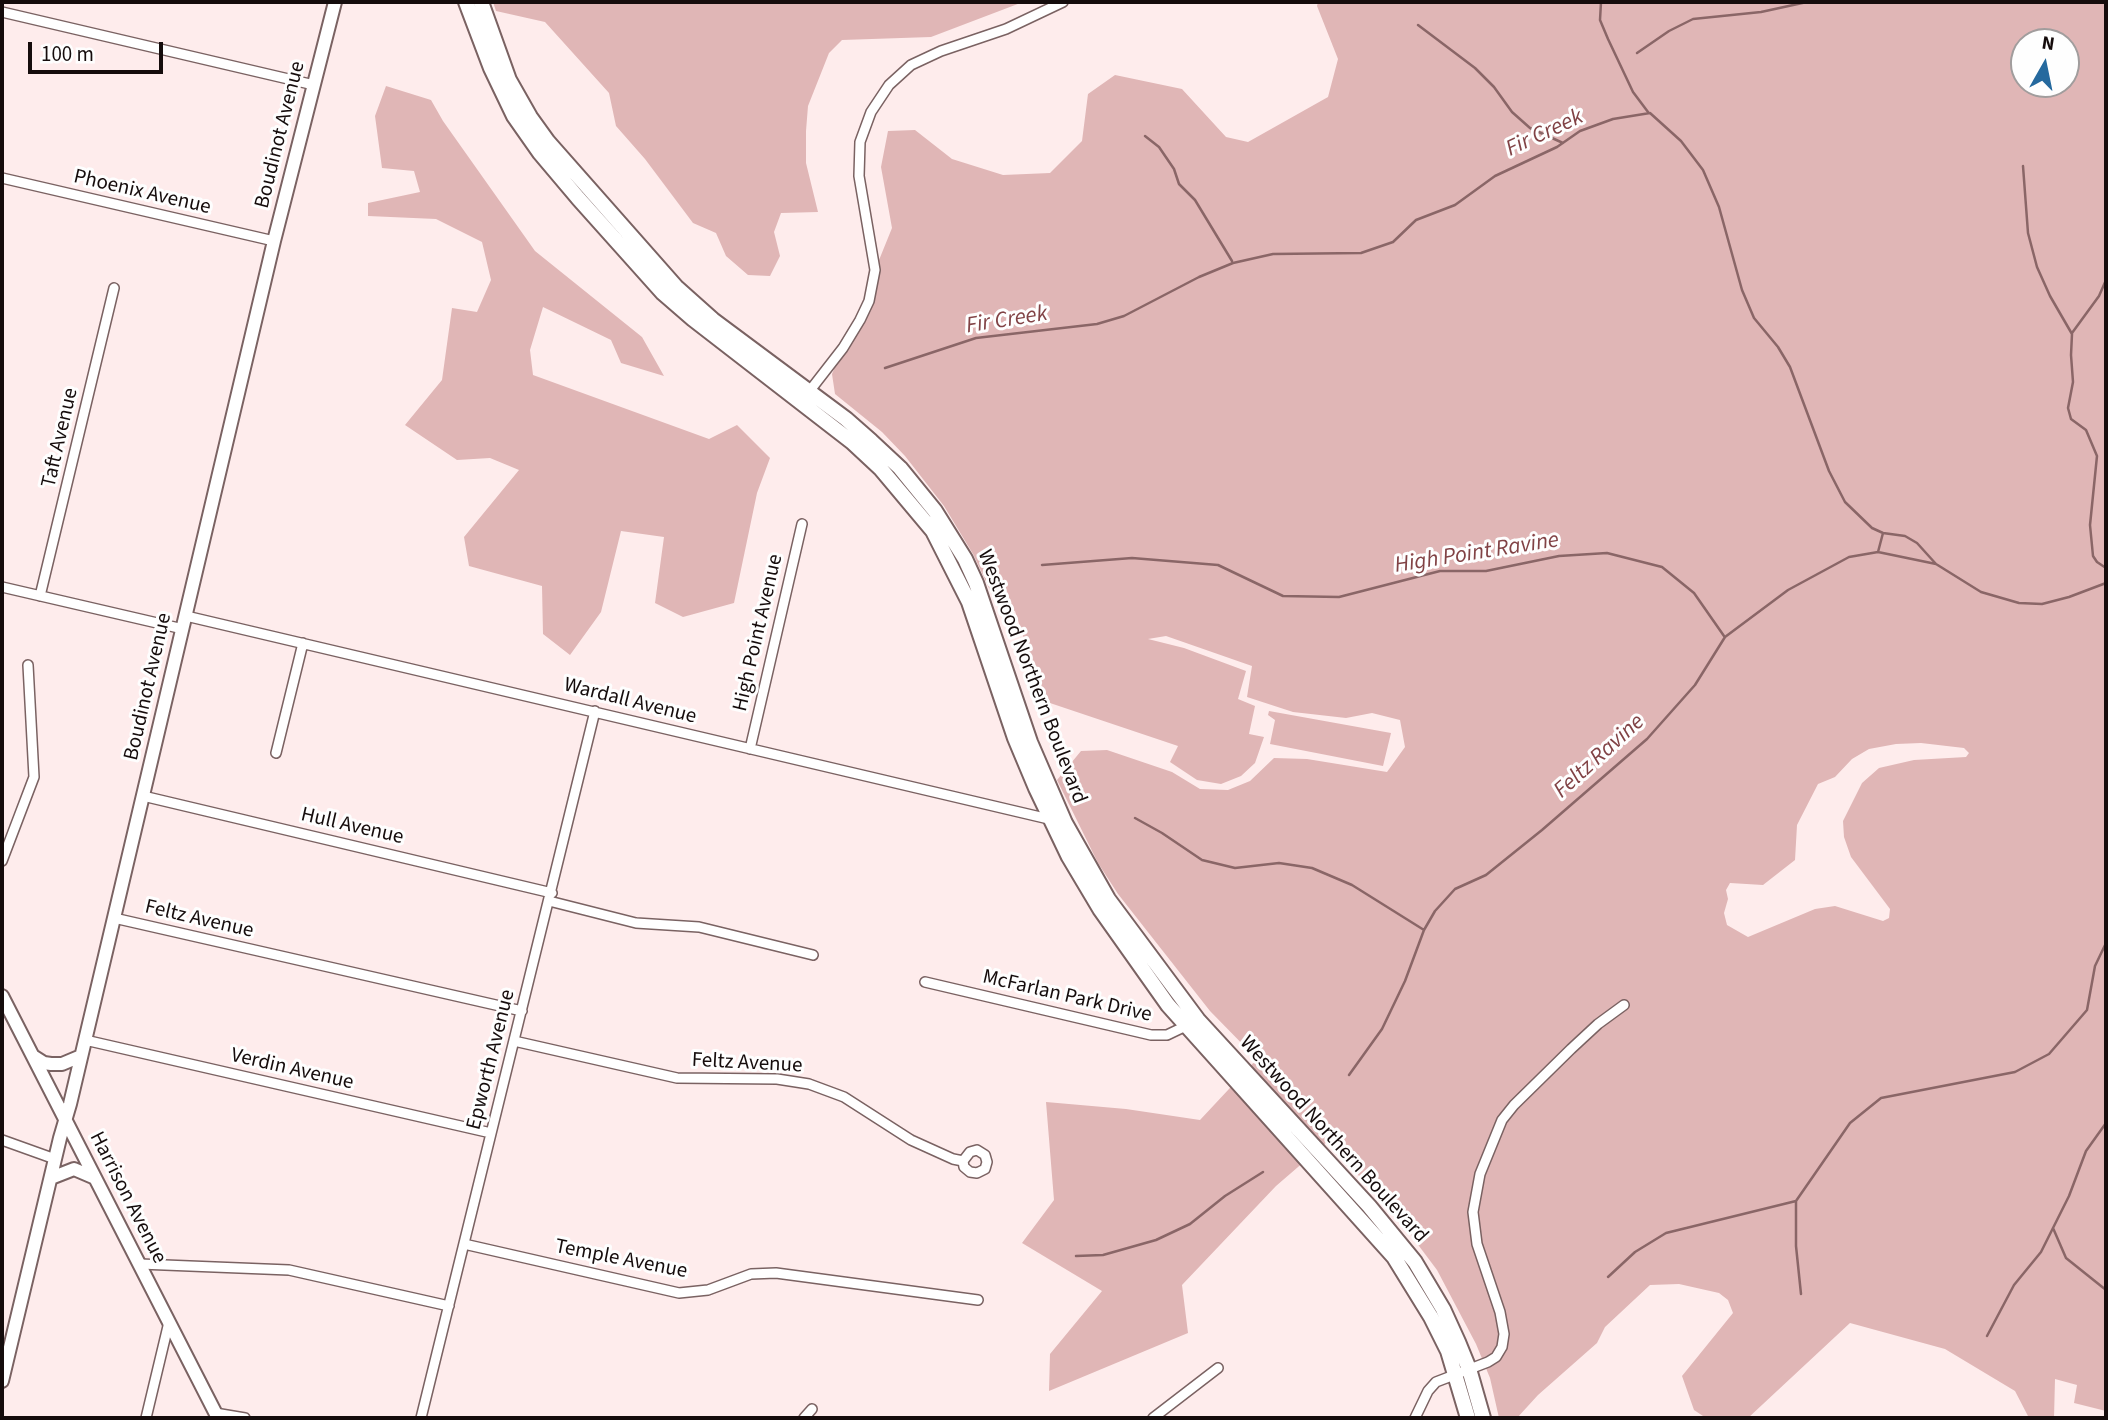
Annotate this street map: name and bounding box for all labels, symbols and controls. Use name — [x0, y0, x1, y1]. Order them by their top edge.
scale bar — [32, 28, 166, 72]
north arrow — [2010, 28, 2080, 98]
text: N — [2040, 29, 2056, 58]
text: 100 m — [41, 39, 94, 69]
street label: Boudinot Avenue — [251, 59, 311, 211]
water label: Fir Creek — [1502, 104, 1588, 164]
street label: Phoenix Avenue — [71, 165, 213, 221]
water label: Fir Creek — [964, 301, 1050, 341]
street label: Taft Avenue — [37, 386, 85, 490]
water label: High Point Ravine — [1393, 527, 1561, 581]
street label: Westwood Northern Boulevard — [971, 546, 1091, 808]
street label: High Point Avenue — [729, 552, 789, 714]
street label: Boudinot Avenue — [120, 611, 178, 763]
street label: Wardall Avenue — [561, 673, 699, 731]
water label: Feltz Ravine — [1549, 709, 1651, 805]
street label: Hull Avenue — [298, 803, 406, 851]
street label: Feltz Avenue — [142, 895, 256, 945]
street label: McFarlan Park Drive — [980, 965, 1154, 1029]
street label: Epworth Avenue — [462, 987, 522, 1133]
street label: Westwood Northern Boulevard — [1233, 1031, 1433, 1249]
street label: Verdin Avenue — [228, 1044, 356, 1096]
street label: Feltz Avenue — [691, 1049, 803, 1079]
street label: Harrison Avenue — [83, 1128, 171, 1268]
street label: Temple Avenue — [553, 1235, 689, 1285]

